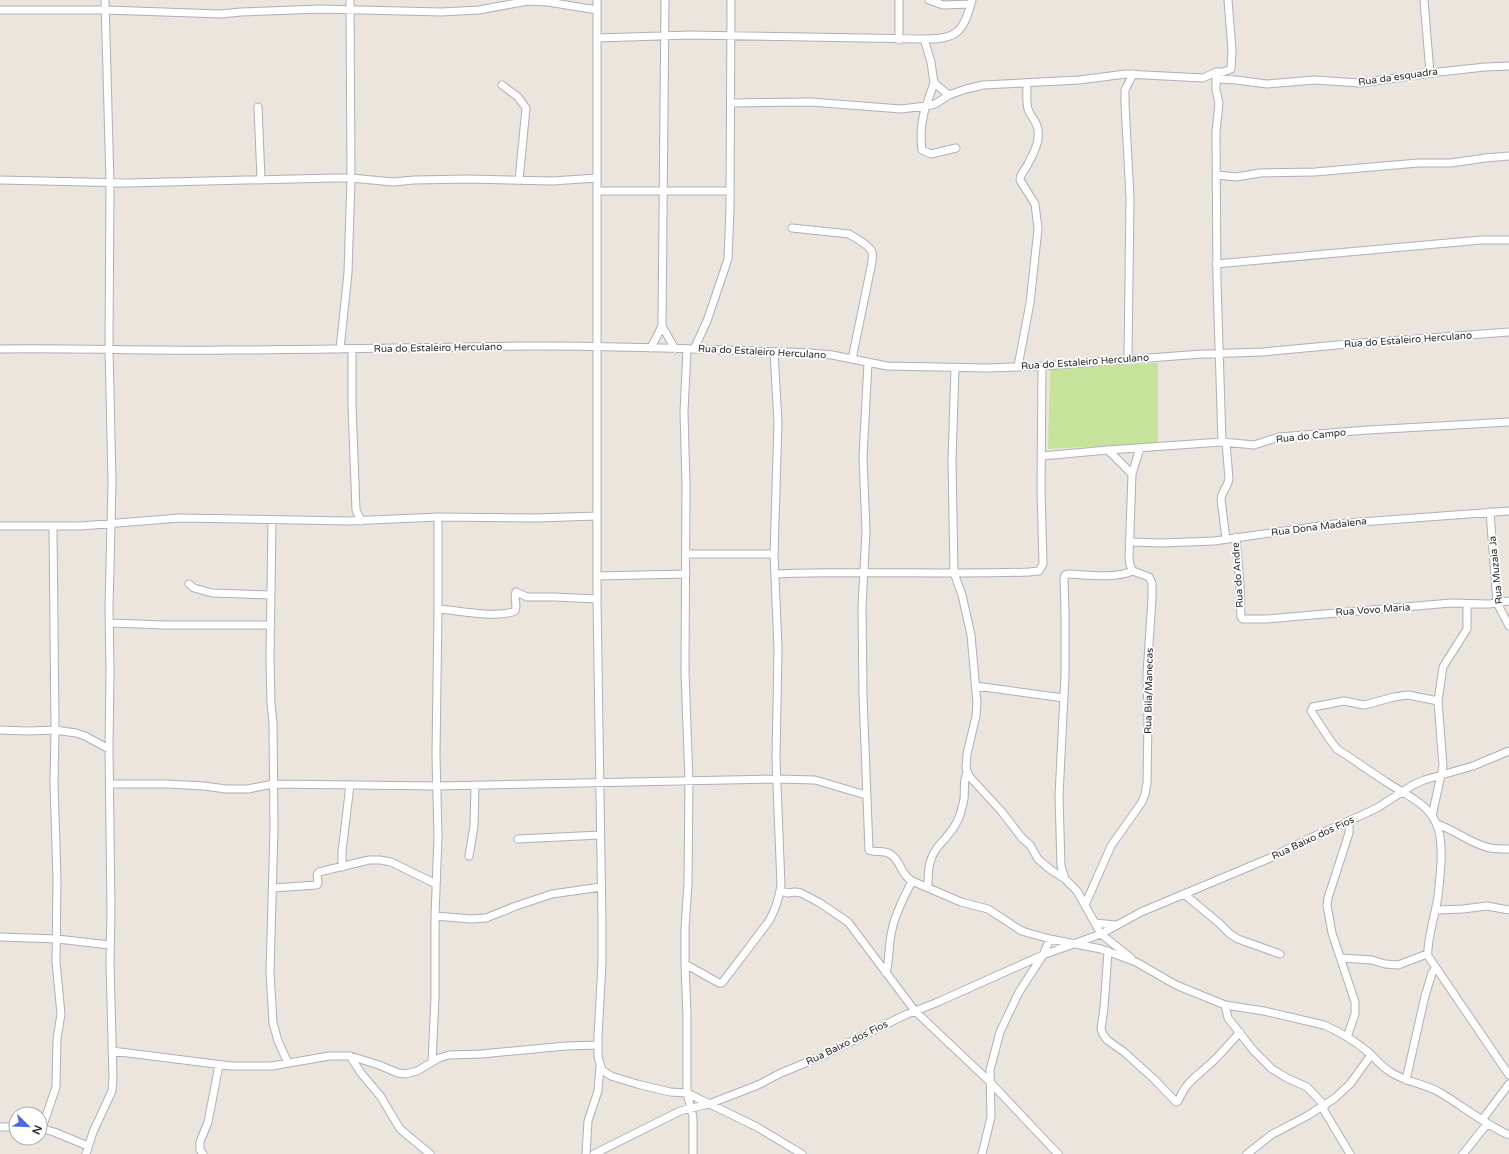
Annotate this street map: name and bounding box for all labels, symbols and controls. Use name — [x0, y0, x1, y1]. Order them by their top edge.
street label: Rua da esquadra — [1357, 65, 1439, 89]
street label: Rua do Estaleiro Herculano — [1344, 330, 1472, 350]
street label: Rua do Estaleiro Herculano — [374, 341, 502, 355]
street label: Rua do Estaleiro Herculano — [698, 343, 826, 361]
street label: Rua do Estaleiro Herculano — [1021, 352, 1149, 372]
street label: Rua do Campo — [1275, 426, 1347, 446]
street label: Rua Dona Madalena — [1271, 515, 1367, 539]
street label: Rua Muzaia Ja — [1486, 535, 1506, 605]
street label: Rua do Andre — [1230, 542, 1246, 608]
street label: Rua Vovo Maria — [1335, 601, 1411, 619]
street label: Rua Bila/Manecas — [1142, 648, 1156, 734]
street label: Rua Baixo dos Fios — [1270, 814, 1356, 862]
street label: Rua Baixo dos Fios — [804, 1018, 890, 1068]
north arrow — [8, 1106, 48, 1146]
text: N — [29, 1123, 44, 1136]

